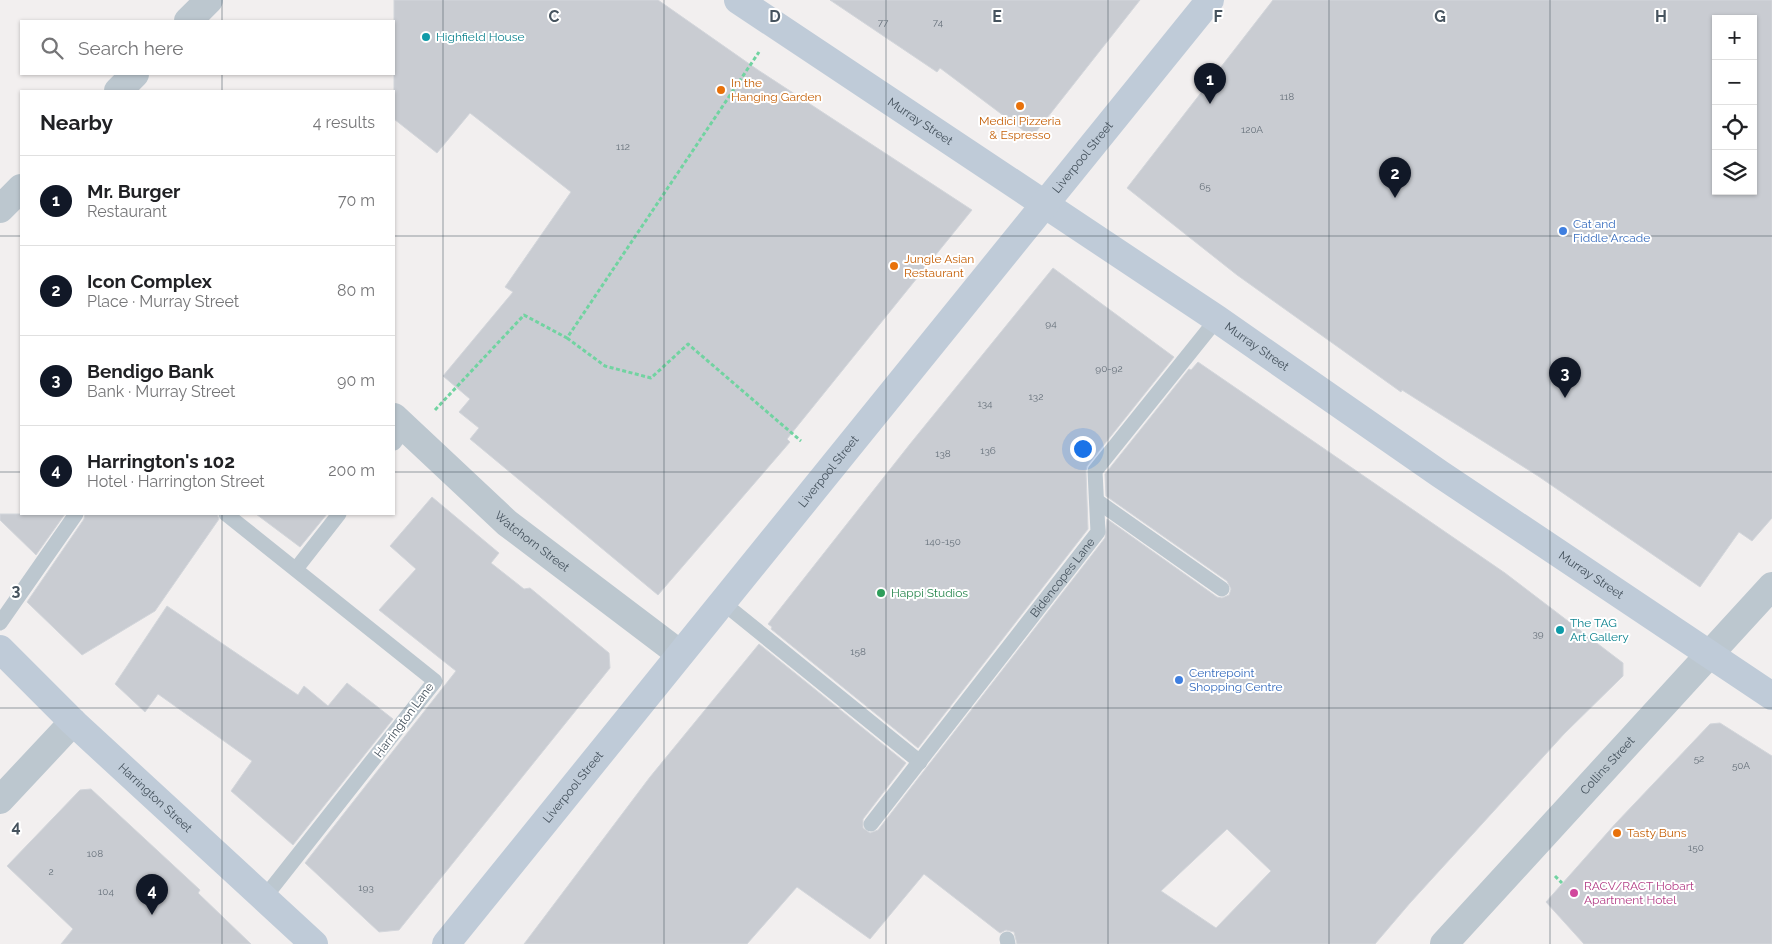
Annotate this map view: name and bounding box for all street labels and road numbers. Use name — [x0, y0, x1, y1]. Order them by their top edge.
street label: Murray Street — [885, 95, 955, 148]
street label: Liverpool Street — [1050, 119, 1116, 196]
street label: Murray Street — [1222, 320, 1292, 374]
street label: Liverpool Street — [795, 433, 862, 510]
street label: Watchorn Street — [492, 508, 572, 575]
street label: Bidencopes Lane — [1027, 535, 1098, 620]
street label: Murray Street — [1556, 548, 1626, 602]
street label: Harrington Lane — [371, 680, 437, 760]
street label: Collins Street — [1577, 734, 1638, 797]
street label: Liverpool Street — [540, 748, 606, 826]
street label: Harrington Street — [115, 760, 195, 835]

